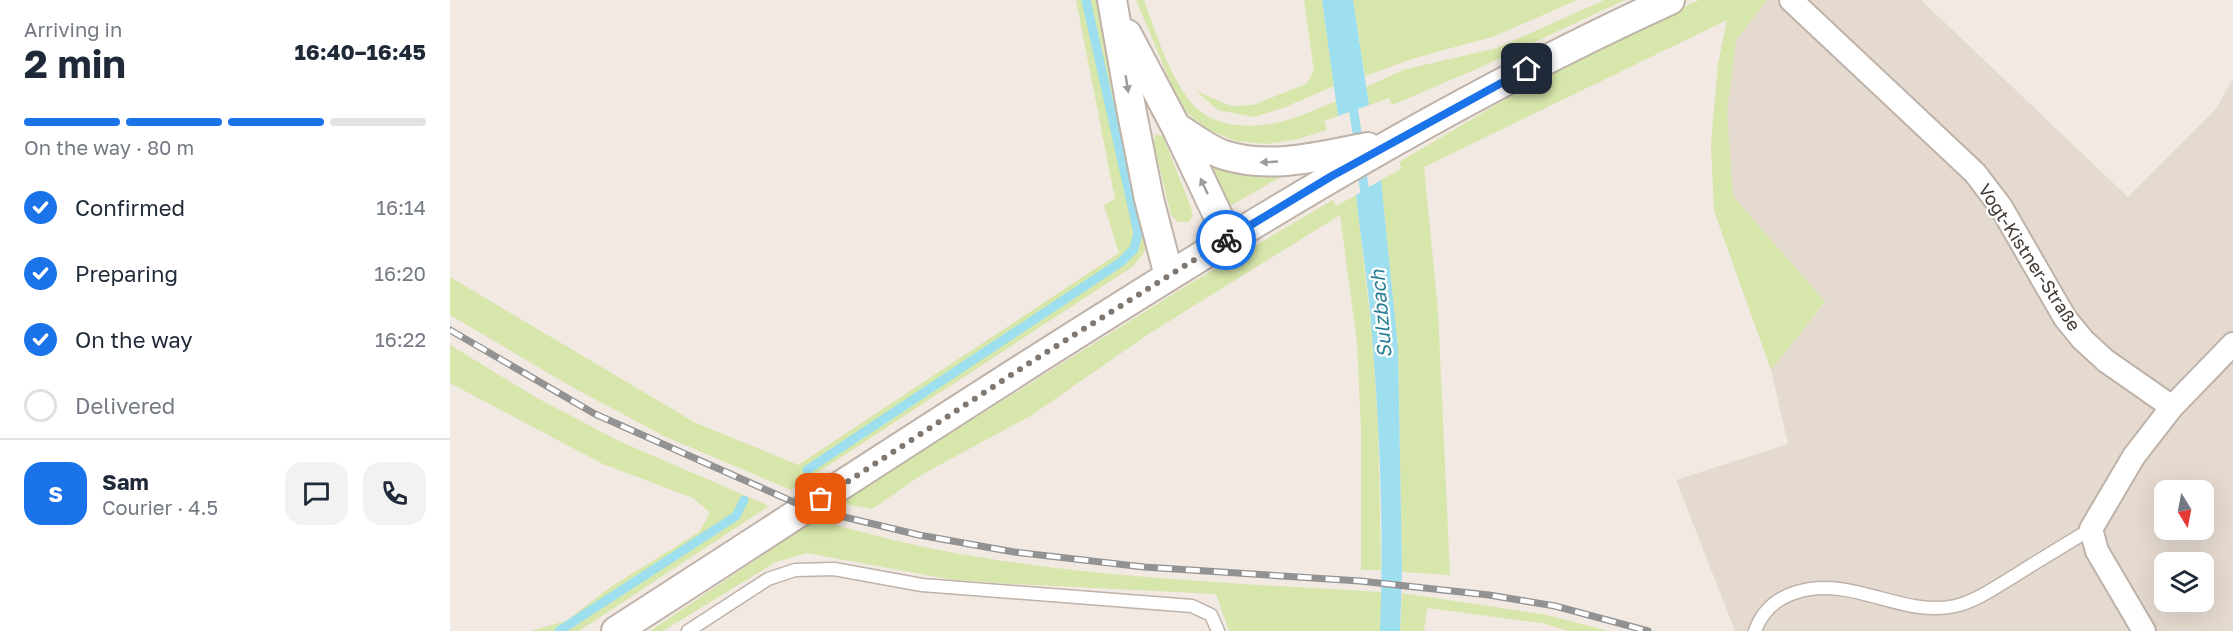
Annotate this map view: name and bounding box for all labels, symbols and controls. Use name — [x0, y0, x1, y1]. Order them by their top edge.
text: Arriving in — [24, 17, 122, 41]
text: 16:40–16:45 — [294, 38, 426, 65]
text: 2 min — [24, 40, 126, 87]
pin — [1501, 43, 1552, 94]
icon: home — [1510, 52, 1543, 85]
one-way arrow — [1122, 75, 1131, 94]
text: On the way · 80 m — [24, 135, 194, 159]
one-way arrow — [1260, 157, 1279, 166]
one-way arrow — [1199, 177, 1208, 194]
street label: Vogt-Kistner-Straße — [1974, 179, 2086, 335]
icon: check — [24, 191, 57, 224]
text: Confirmed — [75, 194, 185, 221]
text: 16:14 — [376, 195, 426, 219]
courier — [1196, 210, 1256, 270]
icon: bike — [1210, 224, 1243, 257]
icon: check — [24, 257, 57, 290]
text: Preparing — [75, 260, 178, 287]
text: 16:20 — [374, 261, 426, 285]
water label: Sulzbach — [1364, 268, 1396, 359]
icon: check — [24, 323, 57, 356]
text: On the way — [75, 326, 193, 353]
text: 16:22 — [375, 327, 426, 351]
text: Delivered — [75, 392, 175, 419]
button: chat — [285, 462, 348, 525]
button: phone — [363, 462, 426, 525]
text: Sam — [102, 468, 149, 495]
pin — [795, 473, 846, 524]
text: S — [48, 480, 63, 507]
north arrow — [2154, 480, 2214, 540]
map controls — [2154, 480, 2214, 612]
icon: bag — [804, 482, 837, 515]
text: Courier · 4.5 — [102, 495, 218, 519]
button: layers — [2154, 552, 2214, 612]

